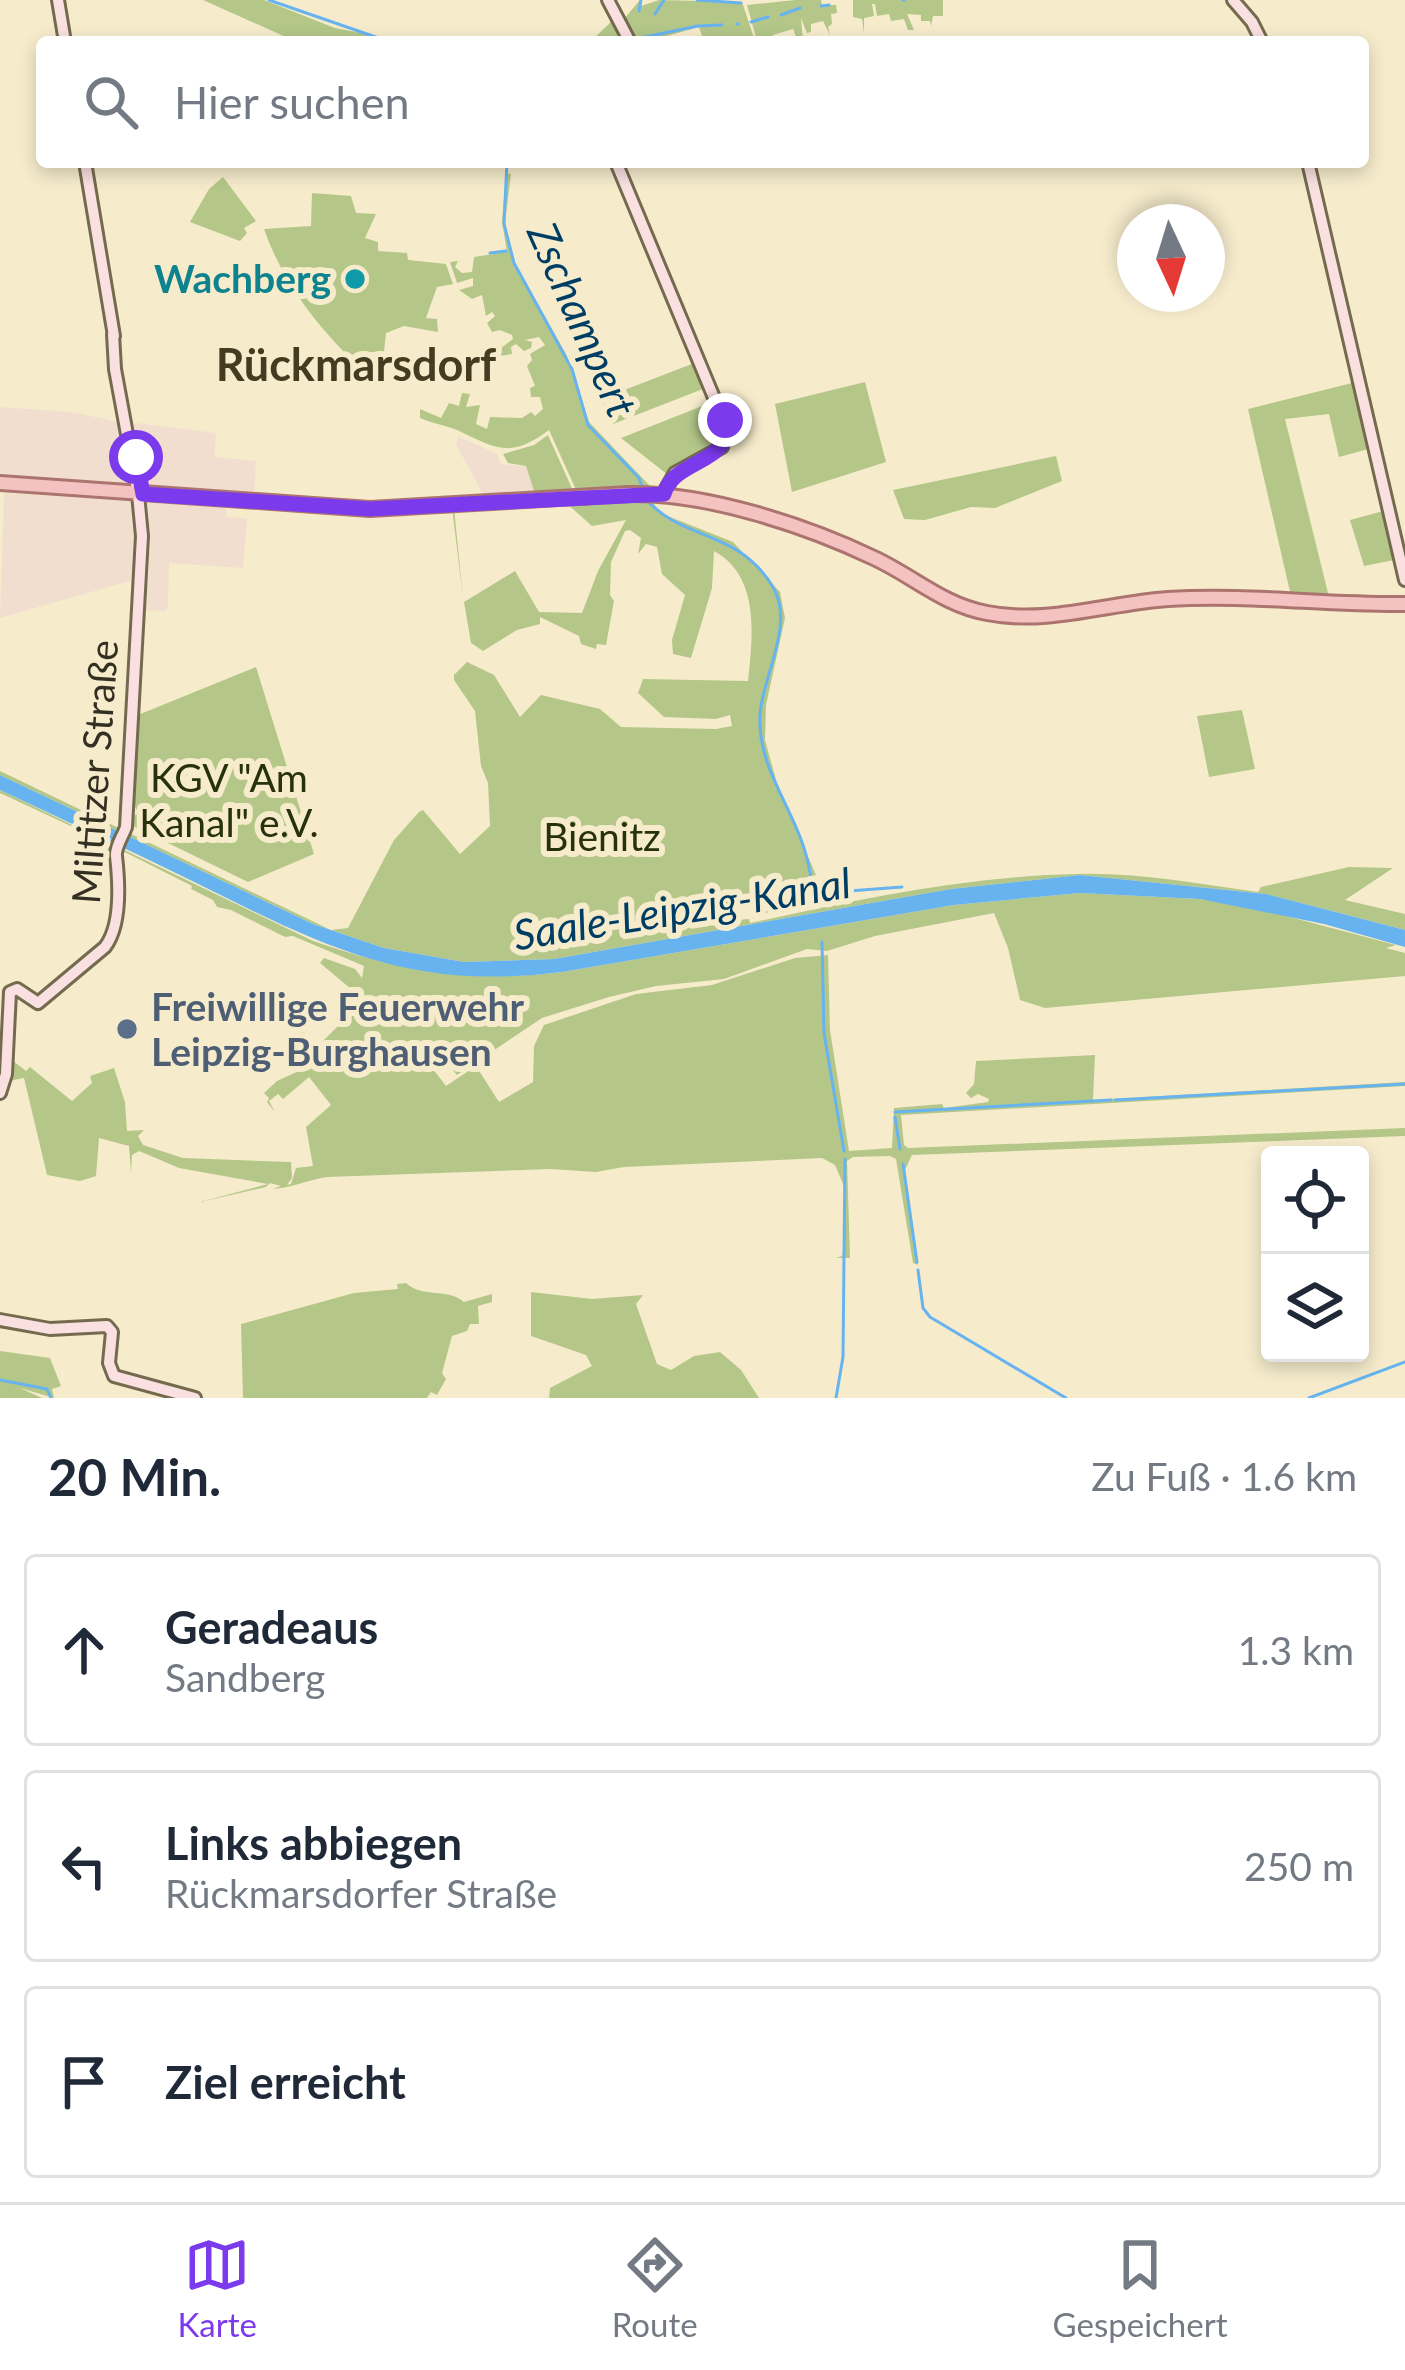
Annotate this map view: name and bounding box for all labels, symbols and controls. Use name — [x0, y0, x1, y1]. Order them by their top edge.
search box — [36, 36, 1369, 168]
icon: search — [78, 69, 144, 135]
text: Hier suchen — [174, 75, 410, 129]
north arrow — [1117, 204, 1225, 312]
water label: Zschampert — [518, 214, 648, 425]
place label: Wachberg — [154, 255, 331, 301]
marker: Wachberg — [342, 266, 368, 292]
district label: Rückmarsdorf — [216, 337, 496, 391]
route end — [698, 393, 752, 447]
route start — [109, 430, 163, 484]
street label: Miltitzer Straße — [62, 638, 126, 905]
park label: KGV "Am Kanal" e.V. — [139, 754, 319, 845]
park label: Bienitz — [543, 813, 661, 859]
water label: Saale-Leipzig-Kanal — [510, 857, 854, 959]
place label: Freiwillige Feuerwehr Leipzig-Burghausen — [151, 983, 525, 1074]
marker: Freiwillige Feuerwehr Leipzig-Burghausen — [114, 1016, 140, 1042]
map controls — [1261, 1146, 1369, 1362]
button: locate — [1261, 1146, 1369, 1254]
button: layers — [1261, 1254, 1369, 1362]
text: 20 Min. — [48, 1446, 221, 1507]
text: Zu Fuß · 1.6 km — [1091, 1453, 1357, 1499]
text: Geradeaus — [165, 1600, 378, 1654]
icon: ahead — [51, 1617, 117, 1683]
text: 1.3 km — [1238, 1627, 1354, 1673]
text: Sandberg — [165, 1654, 325, 1700]
text: Links abbiegen — [165, 1816, 462, 1870]
icon: left — [51, 1833, 117, 1899]
text: 250 m — [1244, 1843, 1354, 1889]
text: Rückmarsdorfer Straße — [165, 1870, 557, 1916]
icon: arrive — [51, 2049, 117, 2115]
text: Ziel erreicht — [165, 2055, 406, 2109]
tab: Karte — [177, 2232, 257, 2344]
tab: Route — [612, 2232, 698, 2344]
tab: Gespeichert — [1053, 2232, 1228, 2344]

